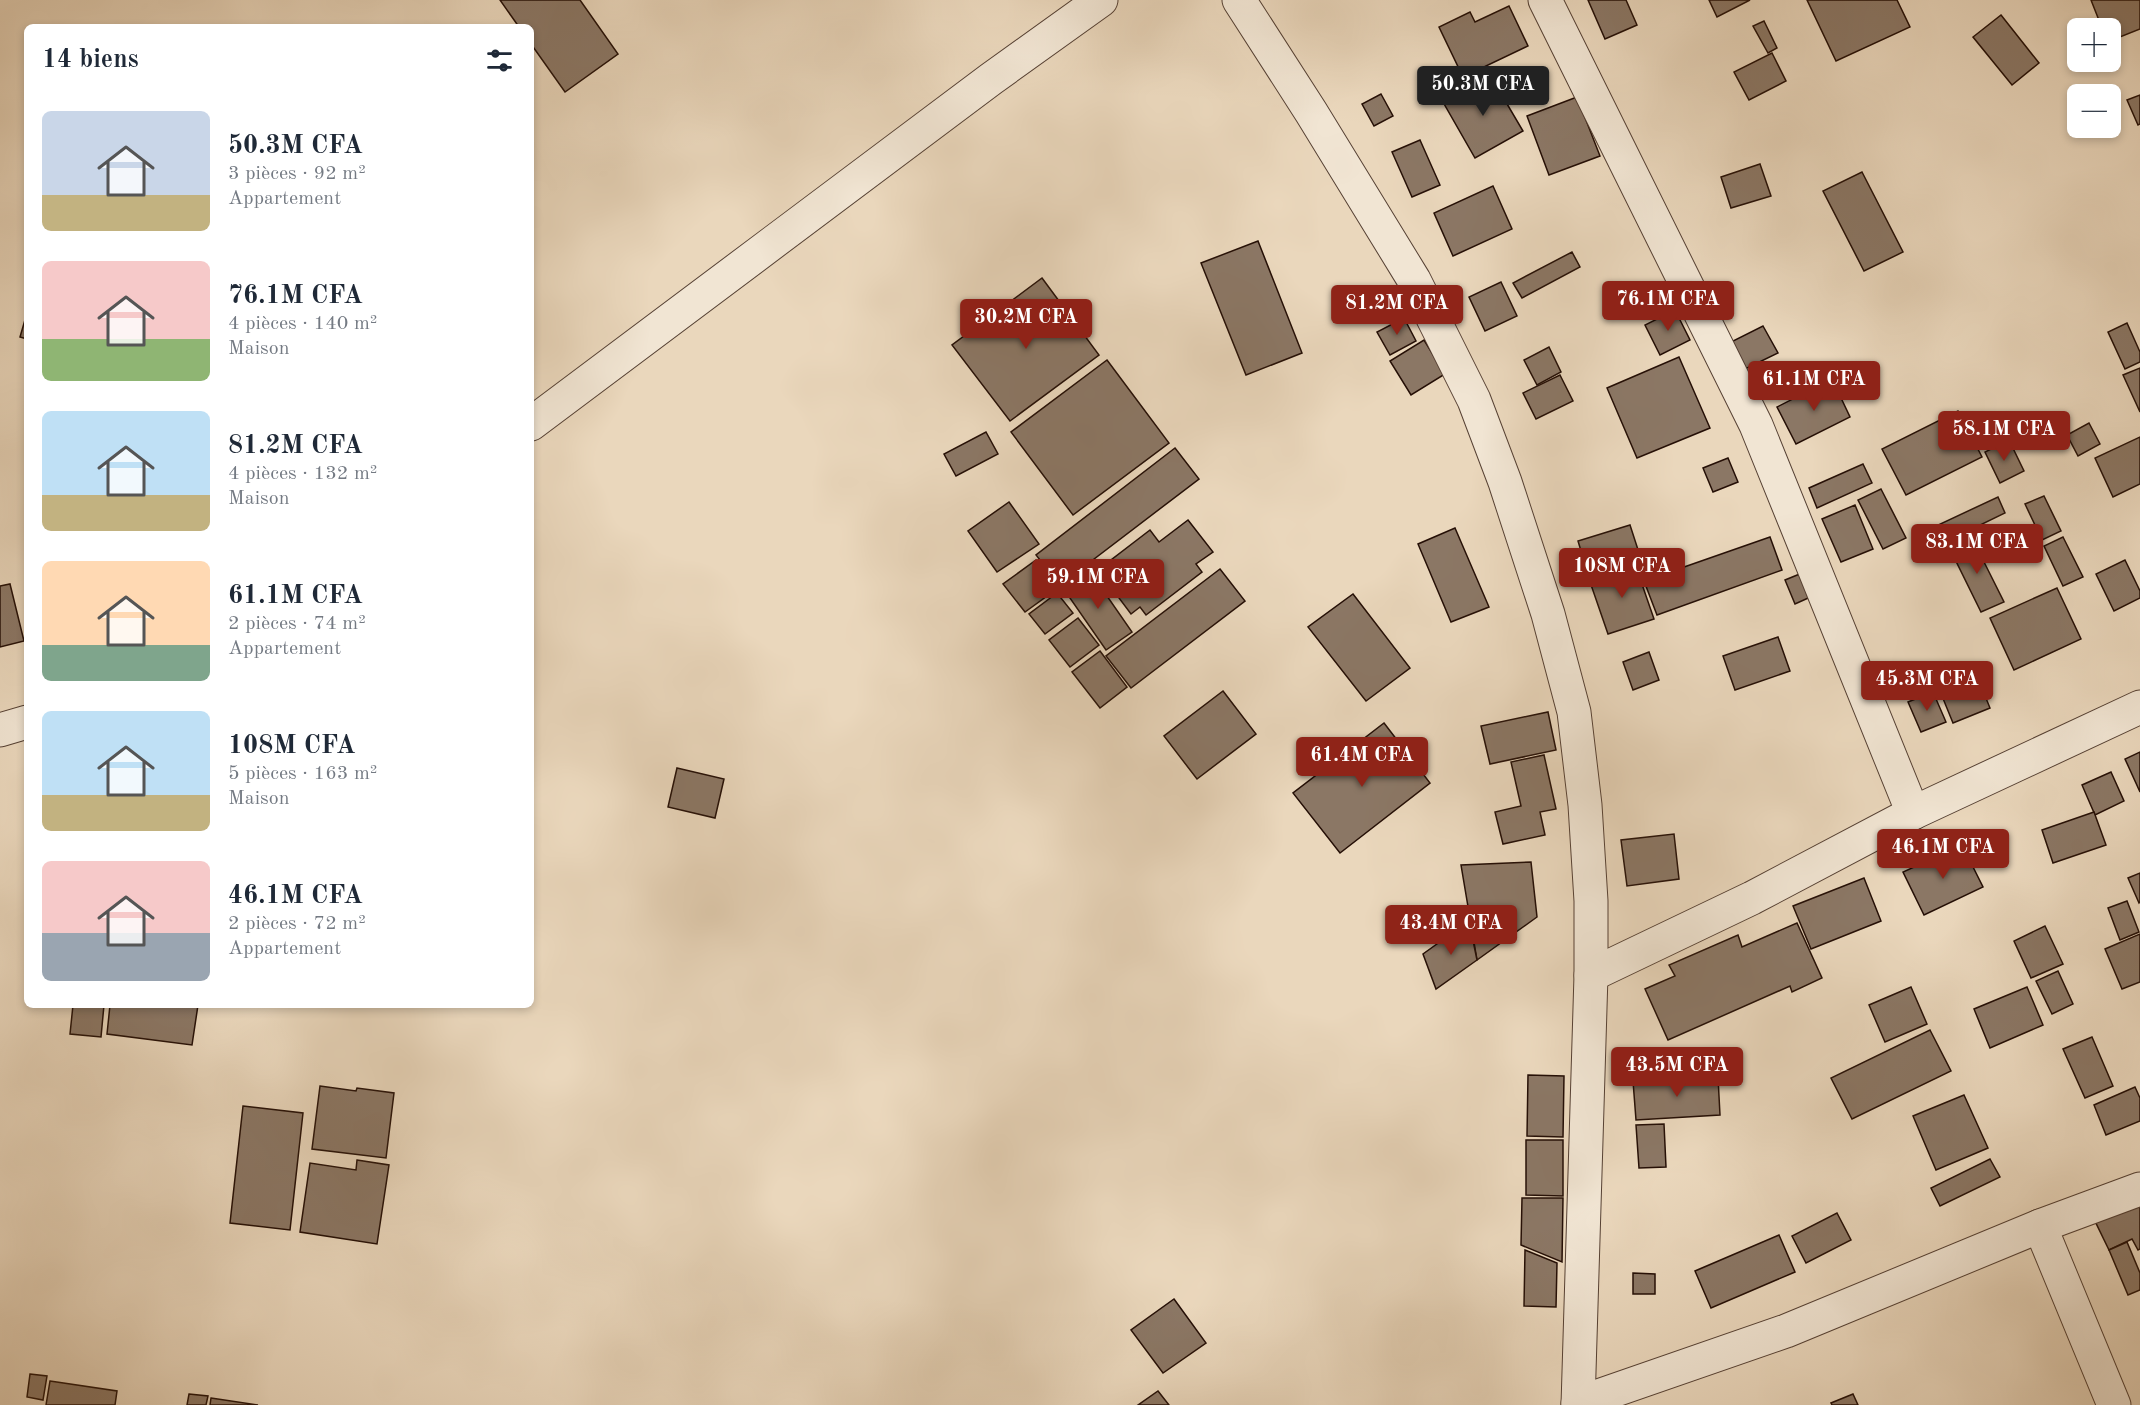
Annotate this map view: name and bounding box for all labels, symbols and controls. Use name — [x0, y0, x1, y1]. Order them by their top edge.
map controls — [2067, 18, 2121, 138]
button: + — [2067, 18, 2121, 72]
icon: filters — [483, 44, 516, 77]
text: 14 biens — [42, 47, 139, 73]
pin: 50.3M CFA — [1414, 66, 1552, 117]
text: 50.3M CFA — [1431, 75, 1535, 95]
button: − — [2067, 84, 2121, 138]
text: 50.3M CFA — [228, 133, 363, 159]
icon: home — [90, 135, 162, 207]
text: 3 pièces · 92 m² — [228, 164, 366, 184]
text: Appartement — [228, 189, 341, 209]
pin: 76.1M CFA — [1599, 281, 1737, 332]
text: 76.1M CFA — [228, 283, 363, 309]
icon: home — [90, 285, 162, 357]
pin: 81.2M CFA — [1328, 285, 1466, 336]
text: 76.1M CFA — [1616, 290, 1720, 310]
text: 81.2M CFA — [1345, 294, 1449, 314]
pin: 30.2M CFA — [957, 299, 1095, 350]
text: 30.2M CFA — [974, 308, 1078, 328]
text: 4 pièces · 140 m² — [228, 314, 377, 334]
text: Maison — [228, 339, 289, 359]
pin: 61.1M CFA — [1745, 361, 1883, 412]
text: 61.1M CFA — [1762, 370, 1866, 390]
pin: 58.1M CFA — [1935, 411, 2073, 462]
text: 58.1M CFA — [1952, 420, 2056, 440]
text: 81.2M CFA — [228, 433, 363, 459]
icon: home — [90, 435, 162, 507]
text: 4 pièces · 132 m² — [228, 464, 377, 484]
text: Maison — [228, 489, 289, 509]
pin: 83.1M CFA — [1908, 524, 2046, 575]
text: 83.1M CFA — [1925, 533, 2029, 553]
pin: 108M CFA — [1560, 548, 1684, 599]
text: 108M CFA — [1573, 557, 1671, 577]
pin: 59.1M CFA — [1029, 559, 1167, 610]
text: 59.1M CFA — [1046, 568, 1150, 588]
text: 61.1M CFA — [228, 583, 363, 609]
icon: home — [90, 585, 162, 657]
text: 2 pièces · 74 m² — [228, 614, 366, 634]
text: Appartement — [228, 639, 341, 659]
pin: 45.3M CFA — [1858, 661, 1996, 712]
text: 45.3M CFA — [1875, 670, 1979, 690]
text: 108M CFA — [228, 733, 356, 759]
icon: home — [90, 735, 162, 807]
pin: 61.4M CFA — [1293, 737, 1431, 788]
text: 61.4M CFA — [1310, 746, 1414, 766]
text: 5 pièces · 163 m² — [228, 764, 377, 784]
text: Maison — [228, 789, 289, 809]
pin: 46.1M CFA — [1874, 829, 2012, 880]
text: 46.1M CFA — [1891, 838, 1995, 858]
text: 46.1M CFA — [228, 883, 363, 909]
icon: home — [90, 885, 162, 957]
pin: 43.4M CFA — [1382, 905, 1520, 956]
text: 2 pièces · 72 m² — [228, 914, 366, 934]
text: 43.4M CFA — [1399, 914, 1503, 934]
text: Appartement — [228, 939, 341, 959]
pin: 43.5M CFA — [1608, 1047, 1746, 1098]
text: 43.5M CFA — [1625, 1056, 1729, 1076]

